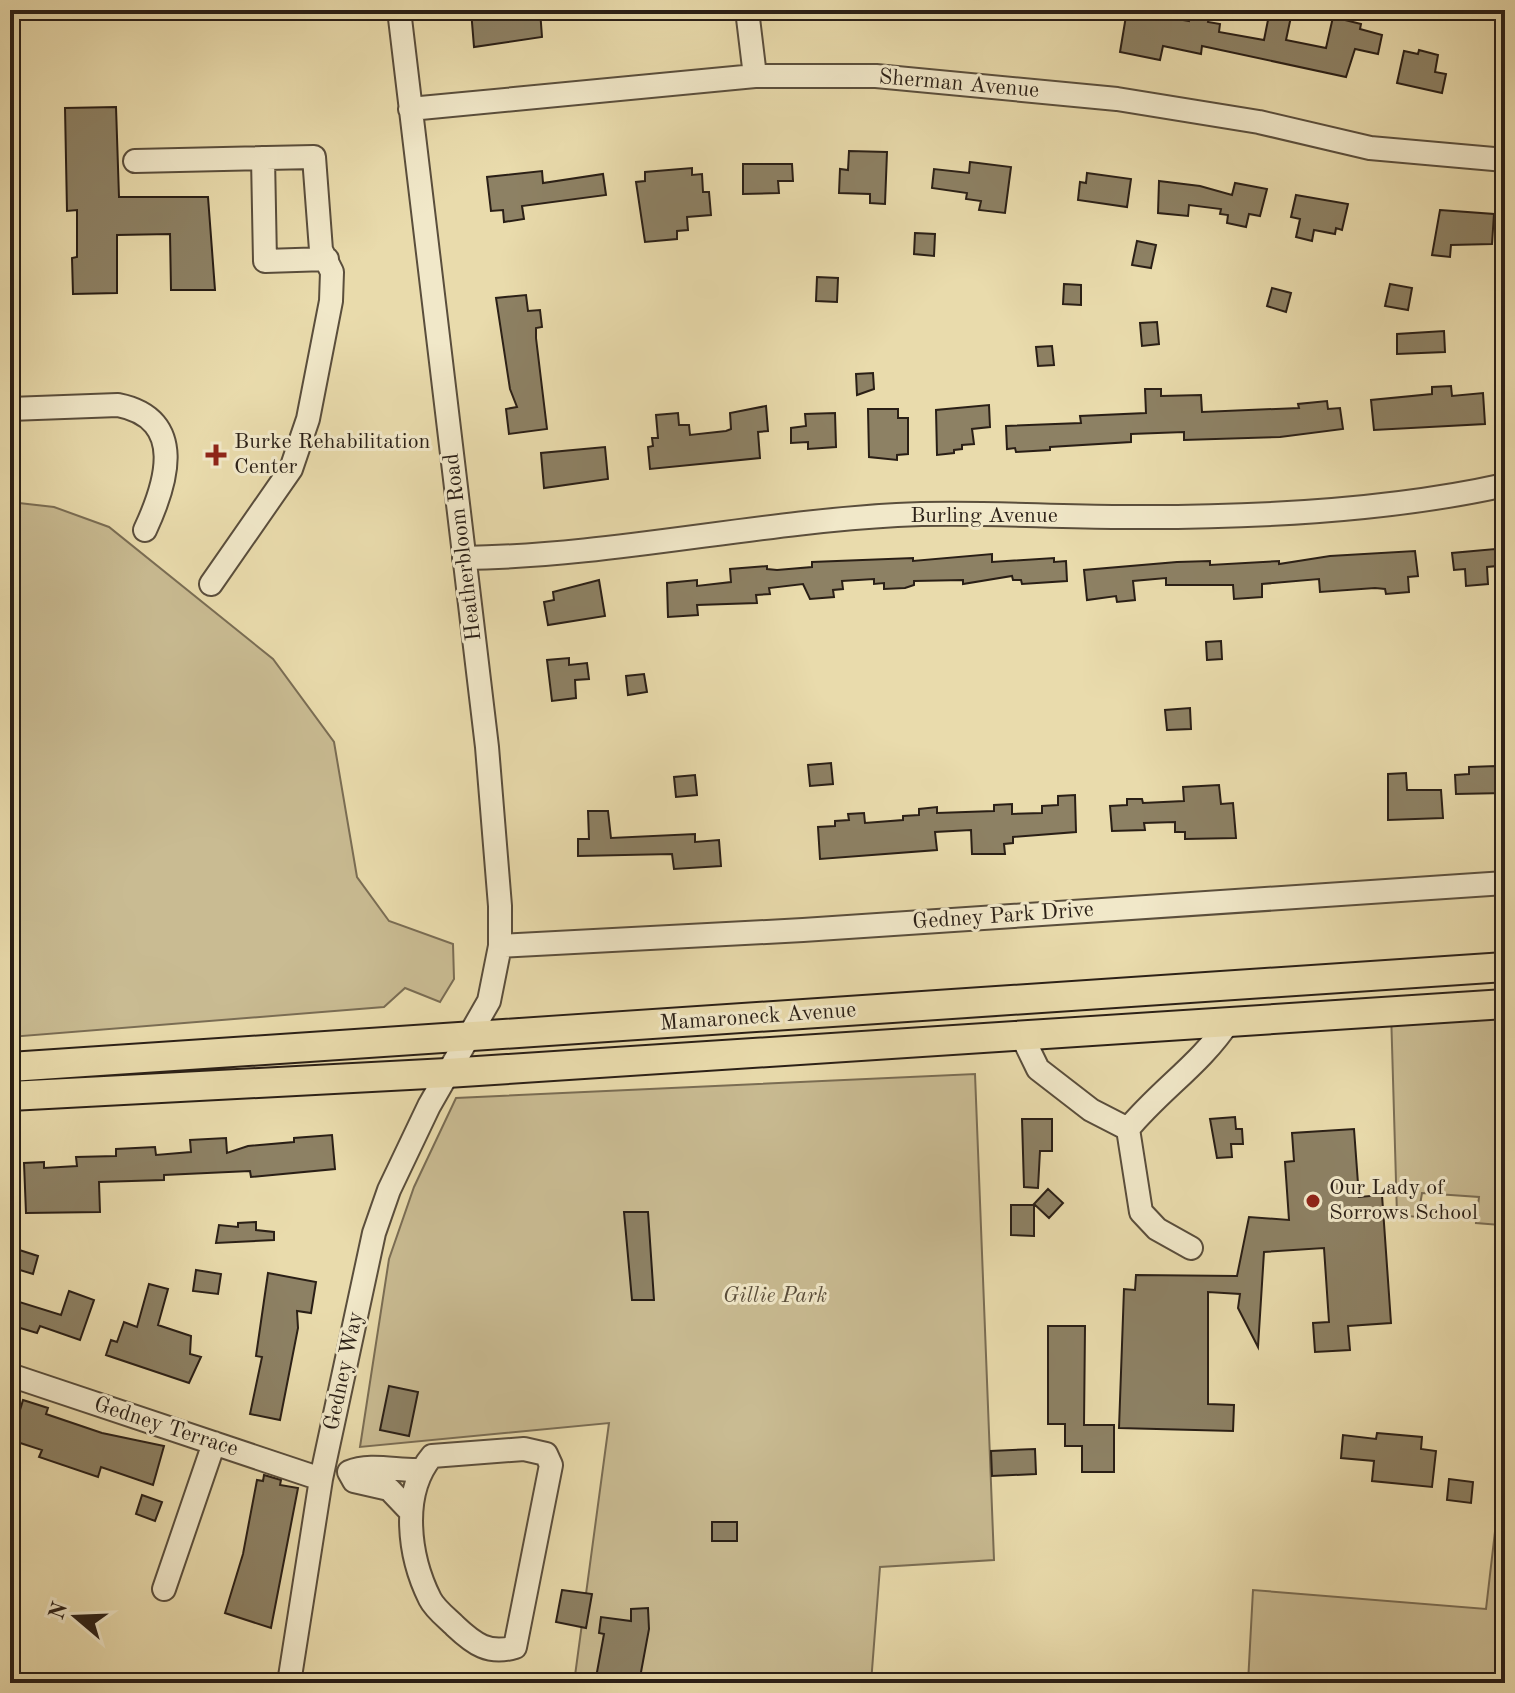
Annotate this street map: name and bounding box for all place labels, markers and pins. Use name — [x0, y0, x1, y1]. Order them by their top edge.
place label: Burke Rehabilitation Center — [234, 431, 431, 478]
marker: Burke Rehabilitation Center — [205, 444, 227, 466]
place label: Our Lady of Sorrows School — [1329, 1177, 1478, 1224]
marker: Our Lady of Sorrows School — [1304, 1192, 1322, 1210]

